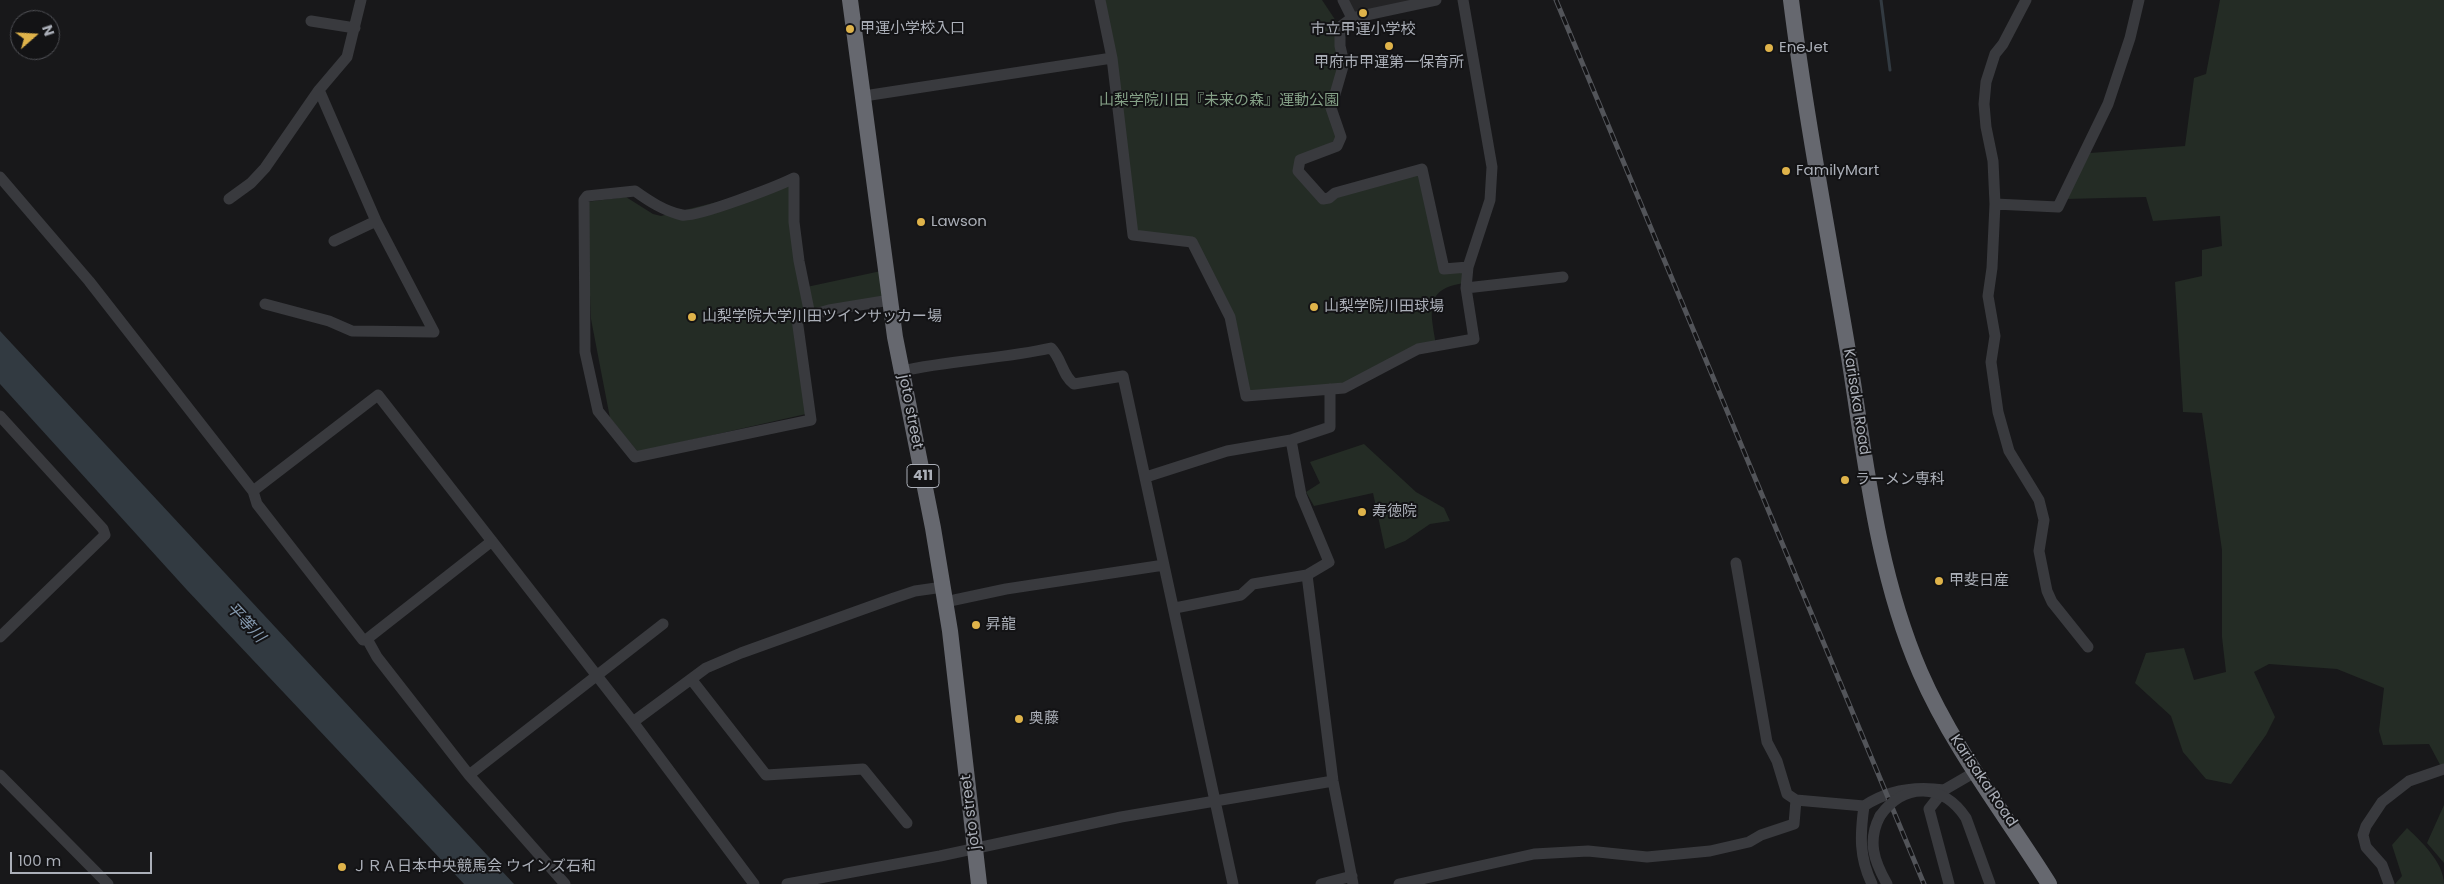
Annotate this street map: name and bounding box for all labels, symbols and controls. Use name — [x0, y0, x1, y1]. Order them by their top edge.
marker: 市立甲運小学校 — [1357, 7, 1369, 19]
north arrow — [10, 10, 60, 60]
place label: 甲運小学校入口 — [860, 20, 965, 38]
place label: 市立甲運小学校 — [1311, 21, 1415, 39]
text: N — [37, 22, 59, 39]
marker: 甲運小学校入口 — [844, 23, 856, 35]
place label: EneJet — [1779, 39, 1828, 57]
marker: 甲府市甲運第一保育所 — [1383, 40, 1395, 52]
marker: EneJet — [1763, 42, 1775, 54]
place label: 甲府市甲運第一保育所 — [1314, 54, 1464, 72]
park label: 山梨学院川田『未来の森』運動公園 — [1099, 92, 1339, 110]
place label: FamilyMart — [1796, 162, 1879, 180]
marker: FamilyMart — [1780, 165, 1792, 177]
place label: Lawson — [931, 213, 987, 231]
marker: Lawson — [915, 216, 927, 228]
place label: 山梨学院川田球場 — [1324, 298, 1444, 316]
marker: 山梨学院川田球場 — [1308, 301, 1320, 313]
place label: 山梨学院大学川田ツインサッカー場 — [702, 308, 942, 326]
marker: 山梨学院大学川田ツインサッカー場 — [686, 311, 698, 323]
street label: Karisaka Road — [1839, 348, 1873, 456]
street label: joto street — [894, 373, 926, 451]
road number: 411 — [907, 464, 939, 488]
place label: ラーメン専科 — [1855, 471, 1945, 489]
marker: ラーメン専科 — [1839, 474, 1851, 486]
place label: 寿徳院 — [1372, 503, 1417, 521]
marker: 寿徳院 — [1356, 506, 1368, 518]
place label: 甲斐日産 — [1949, 572, 2009, 590]
marker: 甲斐日産 — [1933, 575, 1945, 587]
water label: 平等川 — [222, 599, 268, 647]
place label: 昇龍 — [986, 616, 1016, 634]
marker: 昇龍 — [970, 619, 982, 631]
place label: 奥藤 — [1029, 710, 1059, 728]
marker: 奥藤 — [1013, 713, 1025, 725]
street label: Karisaka Road — [1946, 732, 2020, 830]
street label: joto street — [957, 774, 985, 850]
scale bar — [12, 842, 155, 874]
text: 100 m — [18, 850, 61, 871]
place label: ＪＲＡ日本中央競馬会 ウインズ石和 — [352, 858, 596, 876]
marker: ＪＲＡ日本中央競馬会 ウインズ石和 — [336, 861, 348, 873]

